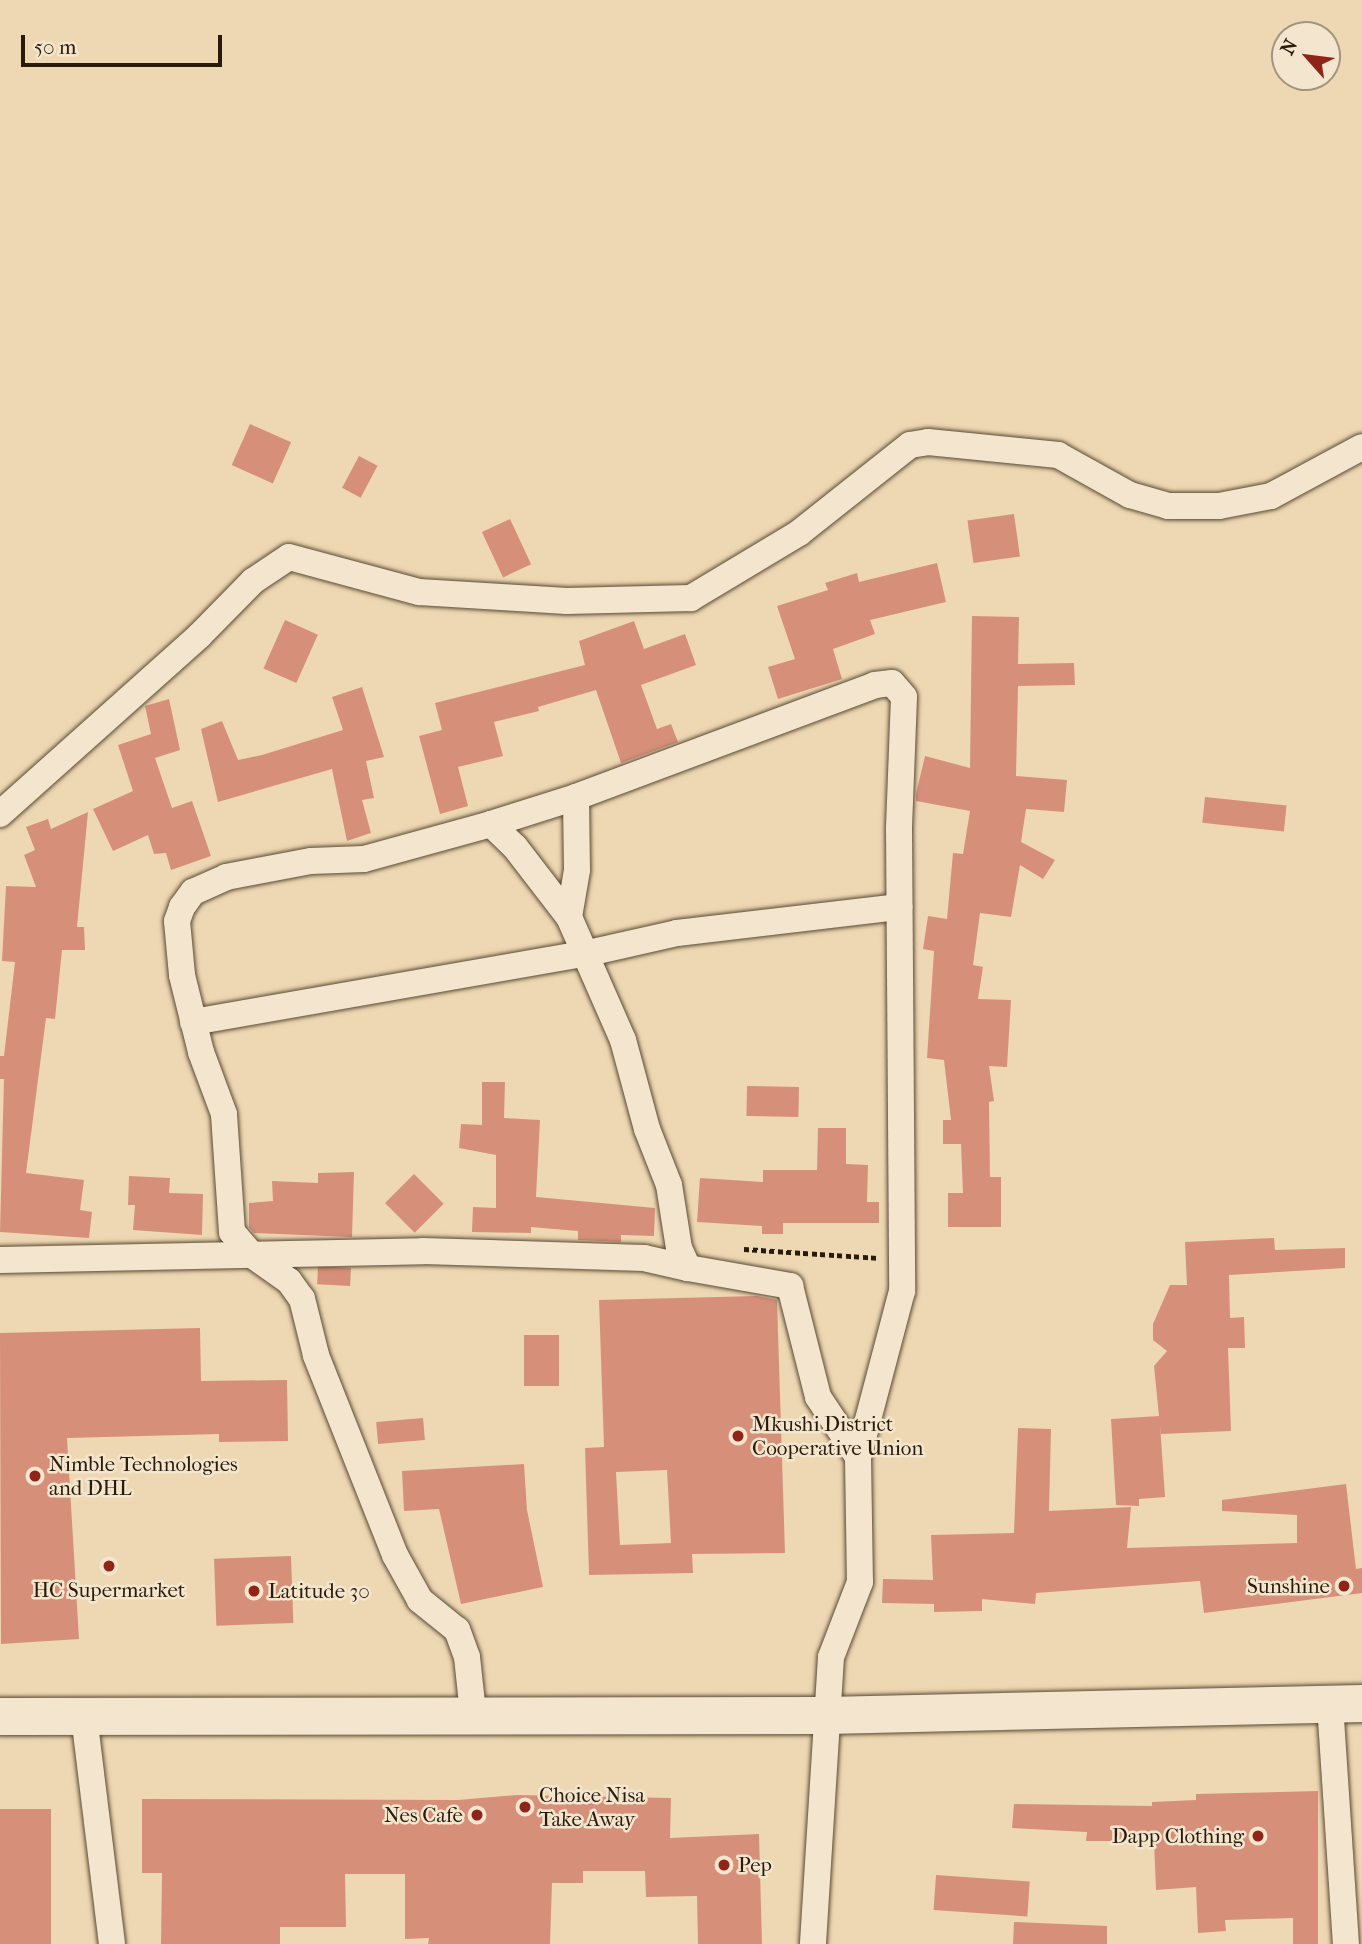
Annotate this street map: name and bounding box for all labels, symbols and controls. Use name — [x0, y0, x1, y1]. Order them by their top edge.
scale bar — [24, 21, 226, 65]
north arrow — [1271, 21, 1341, 91]
text: 50 m — [34, 35, 77, 59]
text: N — [1276, 36, 1302, 59]
place label: Mkushi District Cooperative Union — [752, 1411, 923, 1461]
marker: Mkushi District Cooperative Union — [730, 1428, 746, 1444]
place label: Nimble Technologies and DHL — [49, 1451, 238, 1501]
marker: Nimble Technologies and DHL — [27, 1468, 43, 1484]
marker: HC Supermarket — [101, 1558, 117, 1574]
place label: Sunshine — [1247, 1573, 1330, 1599]
place label: HC Supermarket — [33, 1577, 185, 1603]
place label: Latitude 30 — [268, 1578, 370, 1604]
marker: Sunshine — [1336, 1578, 1352, 1594]
marker: Latitude 30 — [246, 1583, 262, 1599]
place label: Choice Nisa Take Away — [539, 1782, 645, 1832]
marker: Choice Nisa Take Away — [517, 1799, 533, 1815]
place label: Nes Cafe — [384, 1802, 463, 1828]
marker: Nes Cafe — [469, 1807, 485, 1823]
place label: Dapp Clothing — [1112, 1823, 1244, 1849]
marker: Dapp Clothing — [1250, 1828, 1266, 1844]
place label: Pep — [738, 1852, 772, 1878]
marker: Pep — [716, 1857, 732, 1873]

